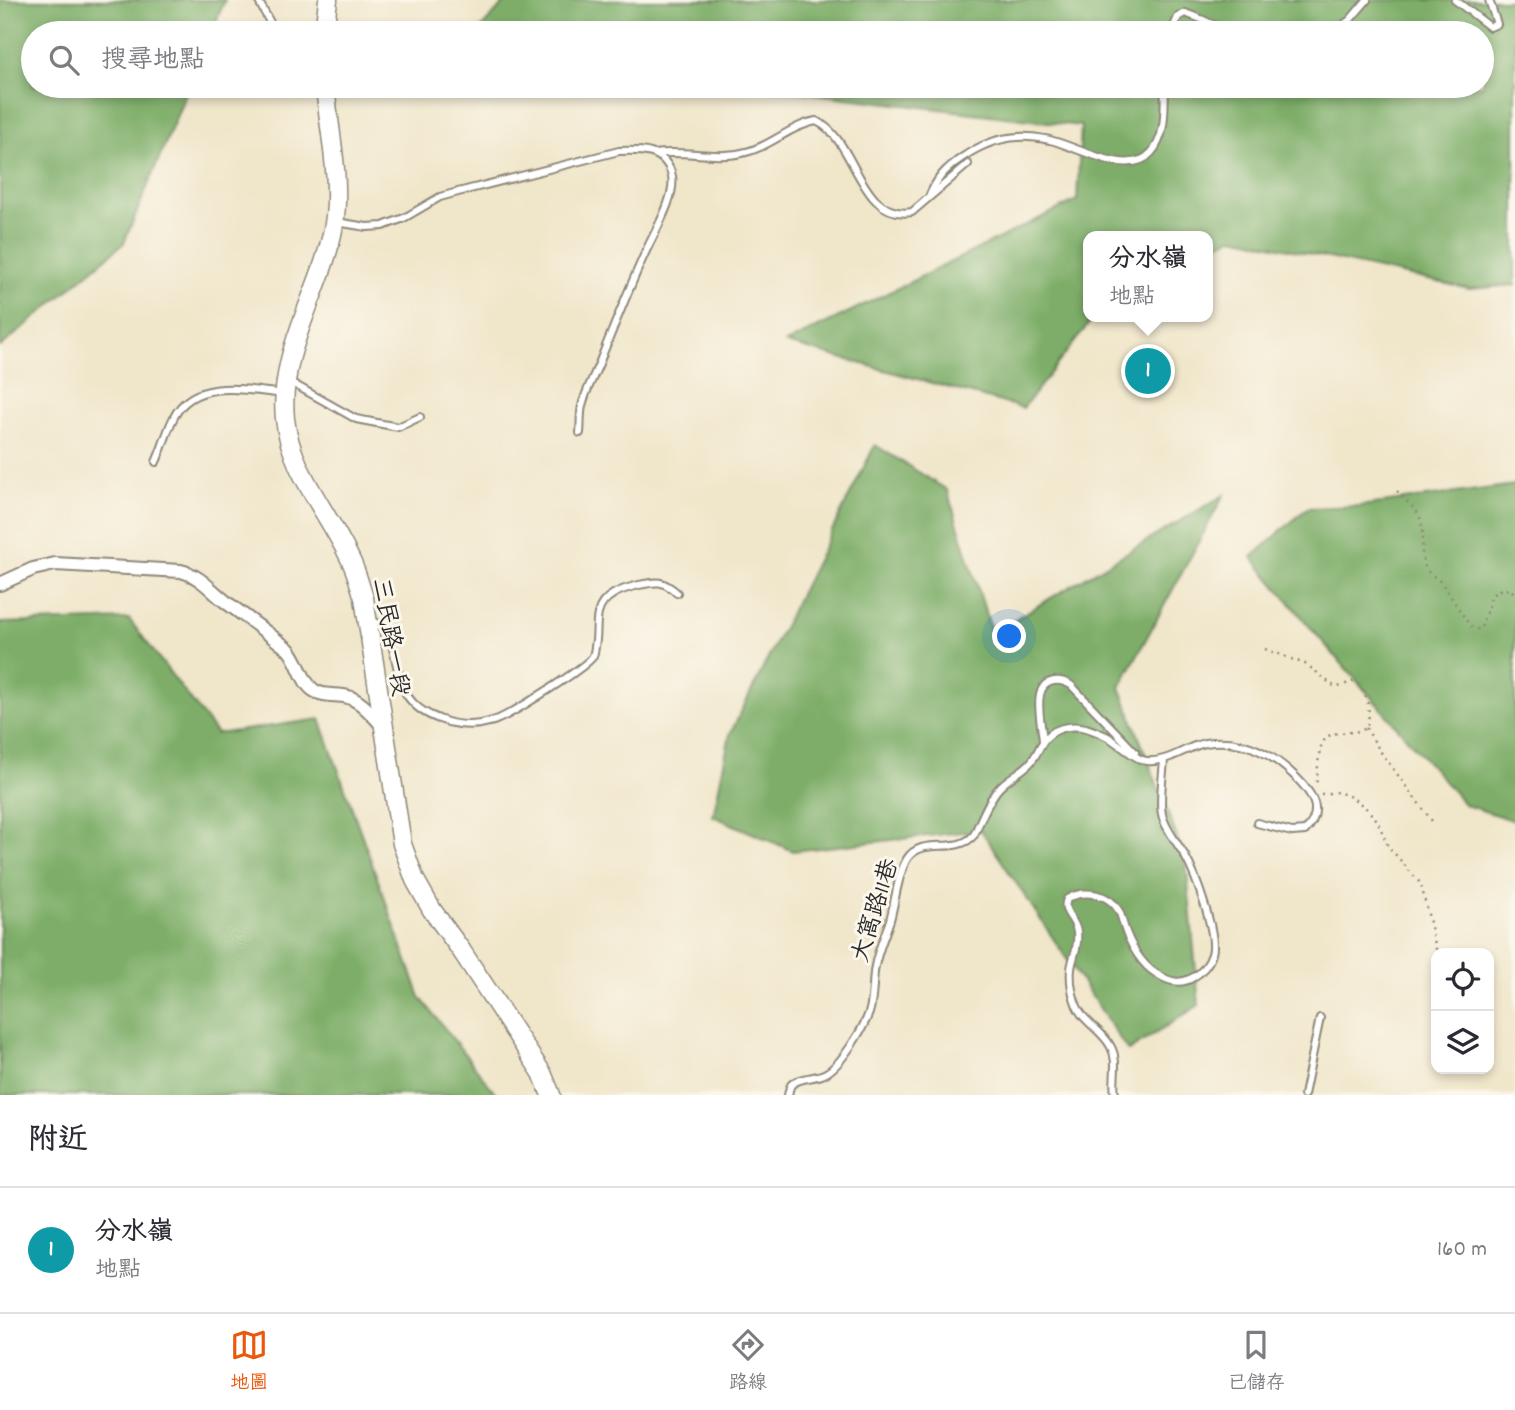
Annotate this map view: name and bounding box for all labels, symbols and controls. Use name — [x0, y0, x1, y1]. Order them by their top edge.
search box — [21, 21, 1494, 98]
icon: search — [45, 41, 83, 79]
text: 搜尋地點 — [101, 43, 205, 80]
popup — [1083, 231, 1213, 322]
text: 分水嶺 — [1109, 242, 1187, 279]
text: 地點 — [1109, 282, 1155, 315]
pin: 1 — [1125, 345, 1171, 397]
street label: 三民路一段 — [362, 575, 416, 700]
your location — [992, 619, 1026, 653]
street label: 大窩路11巷 — [845, 855, 909, 967]
map controls — [1431, 948, 1494, 1074]
button: locate — [1431, 948, 1494, 1011]
button: layers — [1431, 1011, 1494, 1074]
text: 附近 — [28, 1121, 88, 1164]
text: 分水嶺 — [95, 1215, 173, 1252]
text: 1 — [48, 1234, 54, 1267]
text: 160 m — [1437, 1234, 1487, 1267]
text: 地點 — [95, 1255, 141, 1288]
tab: 地圖 — [230, 1326, 268, 1398]
tab: 路線 — [729, 1326, 767, 1398]
tab: 已儲存 — [1228, 1326, 1285, 1398]

